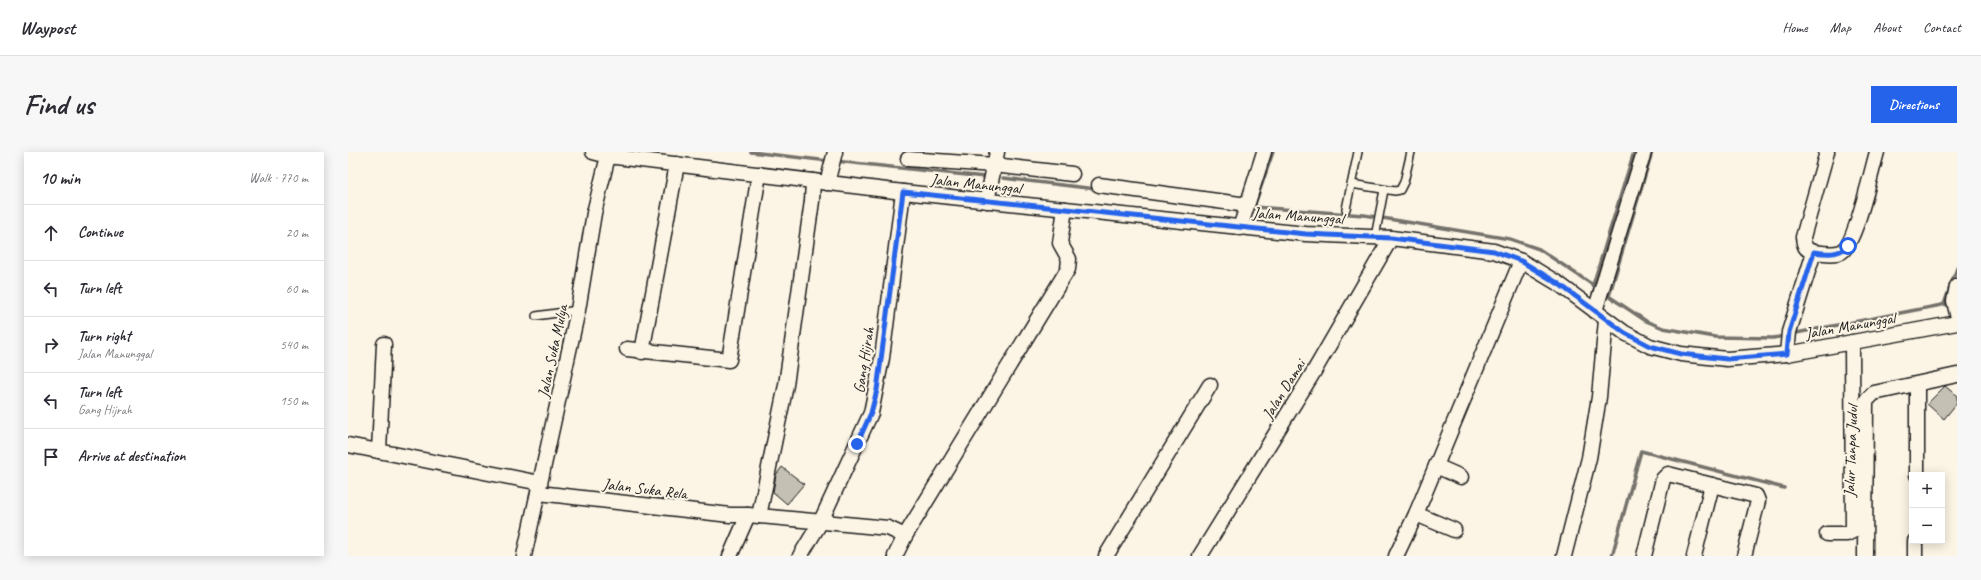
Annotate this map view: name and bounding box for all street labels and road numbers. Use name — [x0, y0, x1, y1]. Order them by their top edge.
street label: Jalan Manunggal — [929, 169, 1025, 199]
street label: Jalan Manunggal — [1251, 203, 1347, 229]
street label: Jalan Suka Mulya — [533, 302, 573, 400]
street label: Jalan Manunggal — [1803, 308, 1900, 344]
street label: Gang Hijrah — [849, 325, 879, 395]
street label: Jalan Damai — [1257, 354, 1311, 424]
street label: Jalur Tanpa Judul — [1839, 401, 1863, 498]
street label: Jalan Suka Rela — [601, 474, 690, 504]

